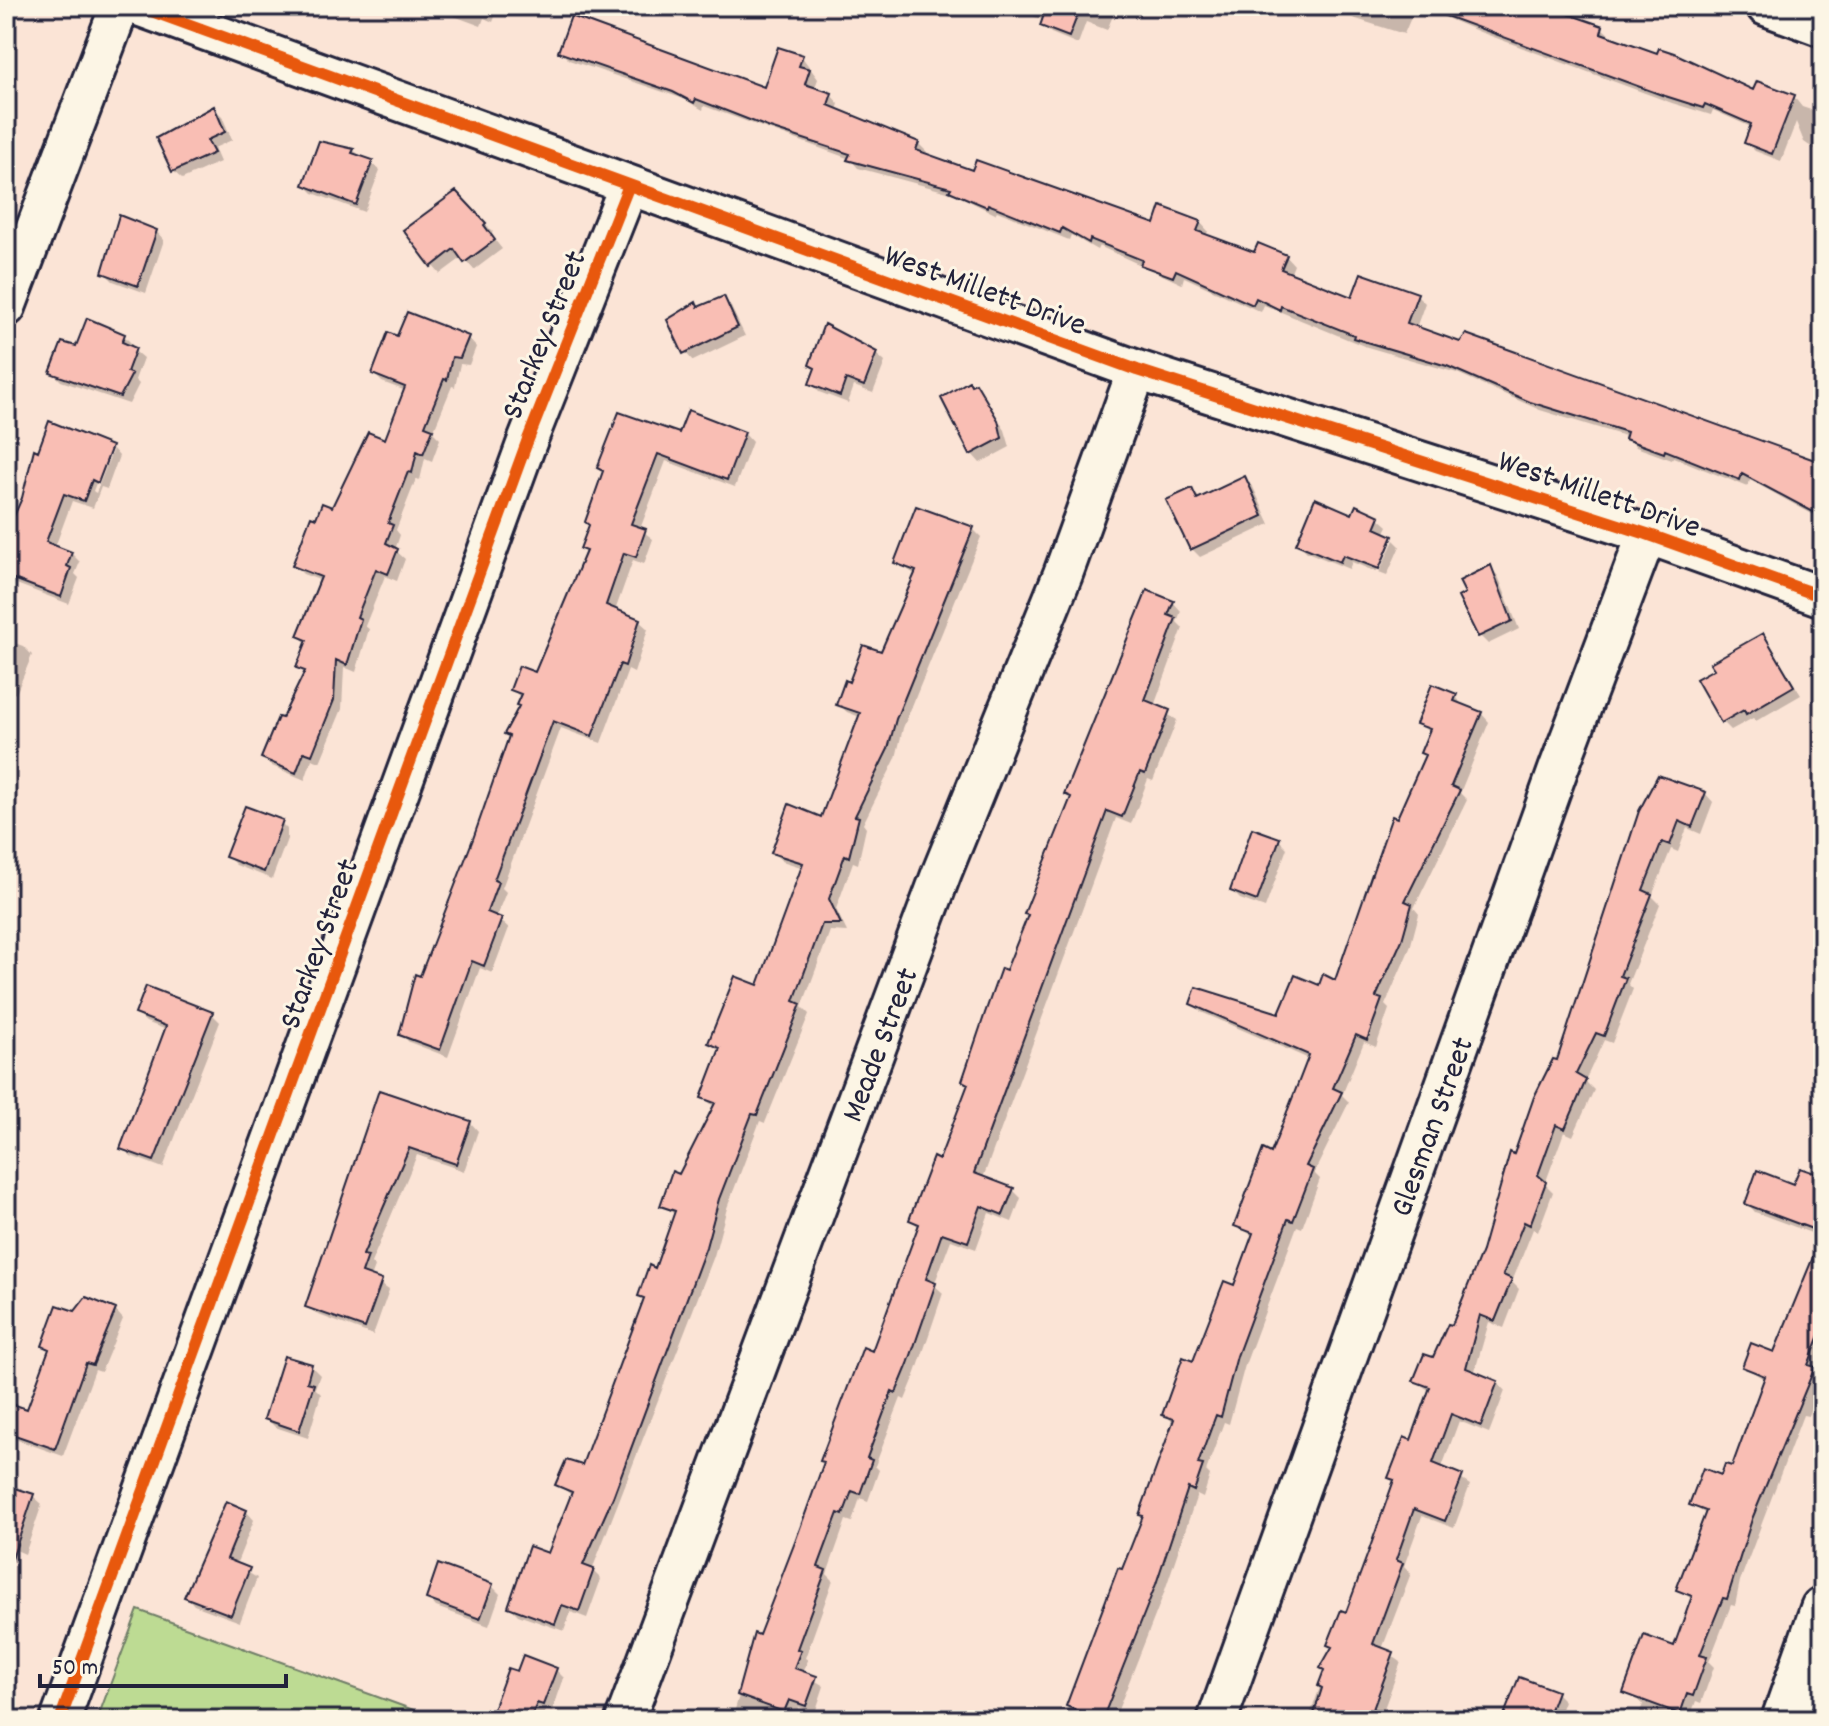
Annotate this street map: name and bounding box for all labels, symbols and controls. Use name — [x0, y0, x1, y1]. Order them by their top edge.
street label: West Millett Drive — [877, 235, 1092, 350]
street label: Starkey Street — [492, 245, 601, 427]
street label: West Millett Drive — [1491, 441, 1706, 553]
street label: Starkey Street — [270, 853, 374, 1036]
street label: Meade Street — [832, 962, 933, 1130]
street label: Glesman Street — [1381, 1031, 1489, 1224]
scale bar — [40, 1638, 286, 1688]
text: 50 m — [52, 1652, 98, 1686]

